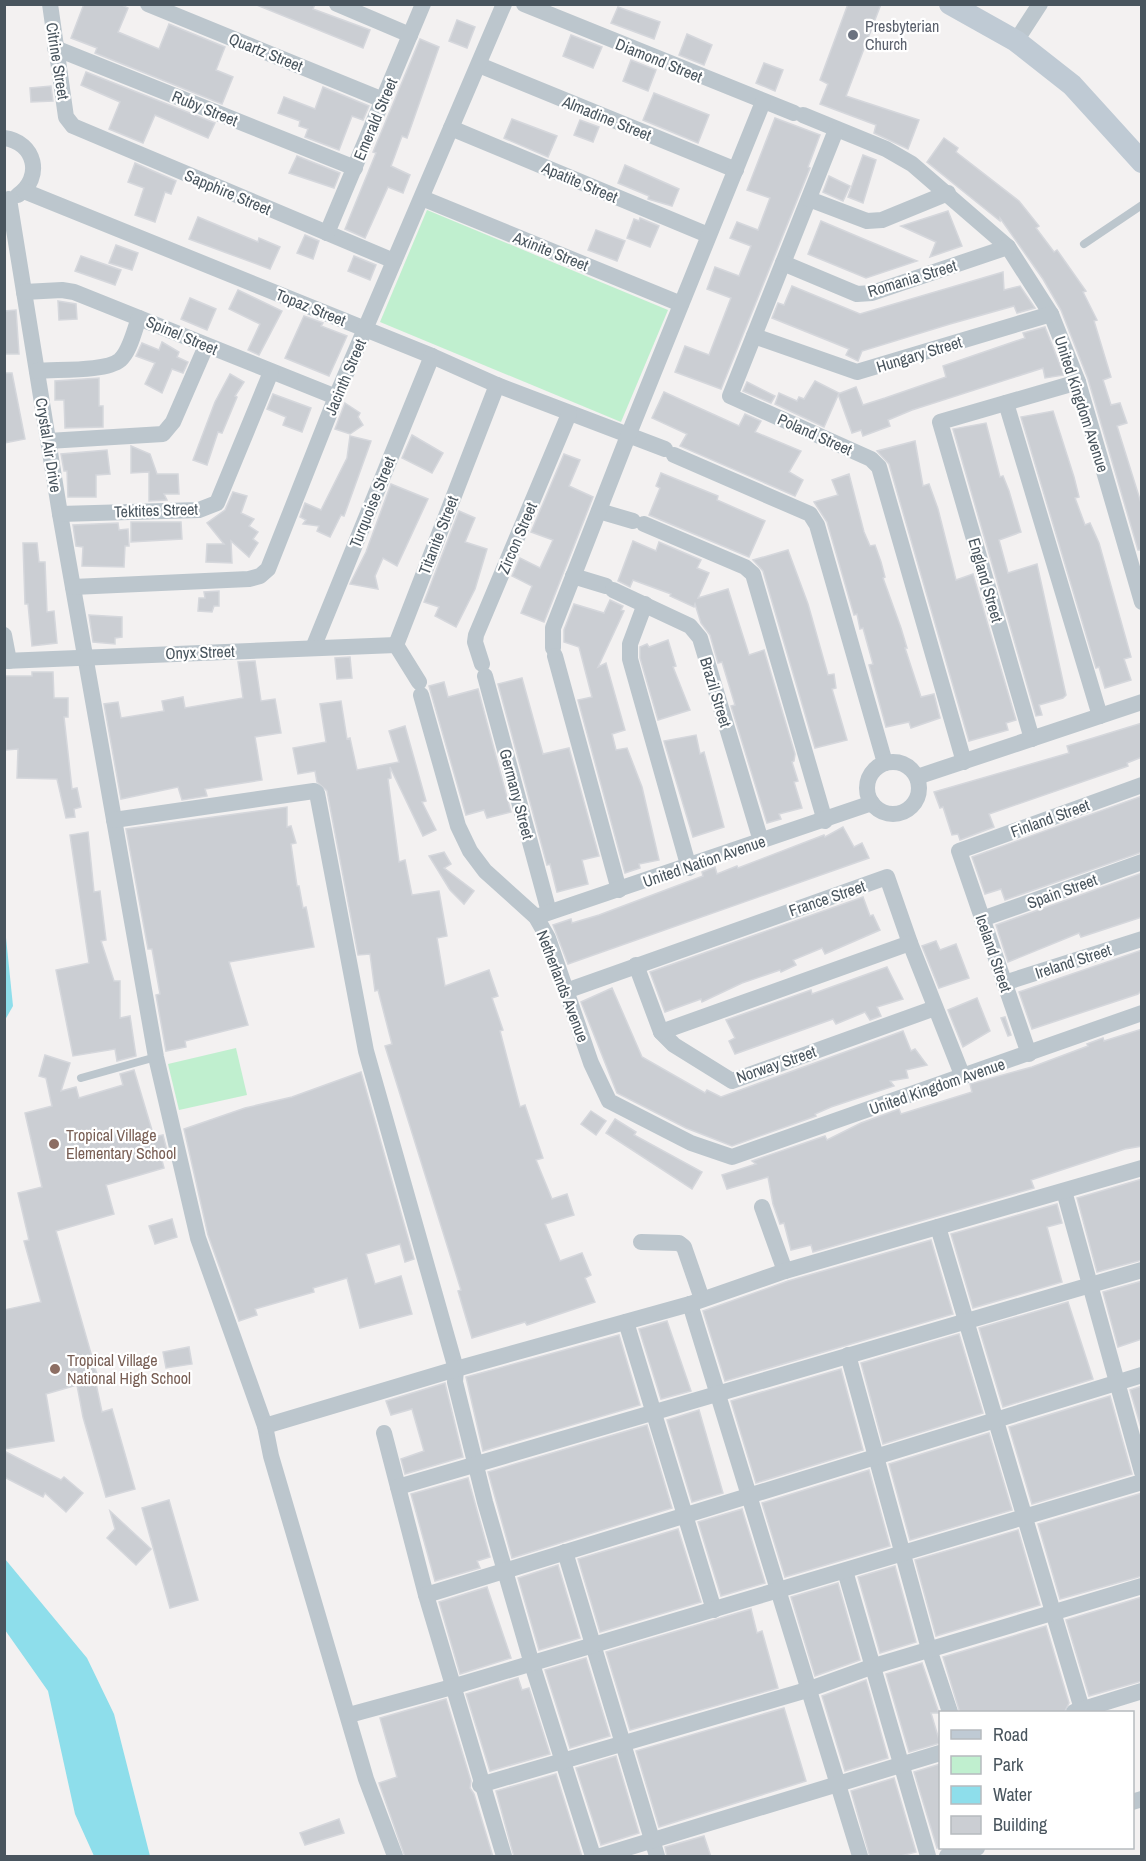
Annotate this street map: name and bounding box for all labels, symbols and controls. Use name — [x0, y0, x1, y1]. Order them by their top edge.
place label: Presbyterian Church — [865, 15, 939, 55]
street label: Citrine Street — [41, 21, 75, 102]
street label: Quartz Street — [226, 27, 307, 77]
marker: Presbyterian Church — [846, 28, 860, 42]
street label: Diamond Street — [612, 33, 706, 88]
street label: Emerald Street — [348, 74, 402, 164]
street label: Ruby Street — [169, 85, 242, 131]
street label: Almadine Street — [558, 90, 655, 146]
street label: Apatite Street — [538, 156, 622, 208]
street label: Sapphire Street — [181, 164, 275, 220]
street label: Axinite Street — [509, 226, 592, 276]
street label: Romania Street — [865, 254, 959, 302]
street label: Topaz Street — [273, 283, 350, 331]
street label: Spinel Street — [143, 310, 222, 360]
street label: Hungary Street — [874, 330, 965, 377]
street label: United Kingdom Avenue — [1050, 333, 1114, 475]
street label: Jacinth Street — [319, 335, 371, 419]
street label: Crystal Air Drive — [31, 396, 67, 494]
street label: Poland Street — [774, 408, 856, 460]
street label: Turquoise Street — [344, 453, 400, 551]
street label: Titanite Street — [413, 492, 463, 578]
street label: Tektites Street — [114, 498, 199, 522]
street label: Zircon Street — [492, 498, 542, 577]
street label: England Street — [963, 535, 1009, 625]
street label: Onyx Street — [165, 640, 235, 664]
street label: Brazil Street — [695, 654, 737, 730]
street label: Germany Street — [494, 746, 540, 842]
street label: Finland Street — [1008, 793, 1093, 842]
street label: United Nation Avenue — [640, 830, 768, 892]
street label: Spain Street — [1024, 868, 1100, 914]
street label: France Street — [786, 875, 868, 921]
street label: Iceland Street — [970, 911, 1018, 995]
street label: Netherlands Avenue — [532, 927, 594, 1045]
street label: Ireland Street — [1032, 938, 1114, 984]
street label: Norway Street — [733, 1040, 819, 1088]
street label: United Kingdom Avenue — [866, 1052, 1008, 1120]
place label: Tropical Village Elementary School — [66, 1124, 176, 1164]
marker: Tropical Village Elementary School — [47, 1137, 61, 1151]
place label: Tropical Village National High School — [67, 1349, 191, 1389]
marker: Tropical Village National High School — [48, 1362, 62, 1376]
legend — [939, 1711, 1134, 1849]
text: Road — [993, 1722, 1028, 1747]
text: Park — [993, 1752, 1024, 1777]
text: Water — [993, 1782, 1032, 1807]
text: Building — [993, 1812, 1048, 1837]

